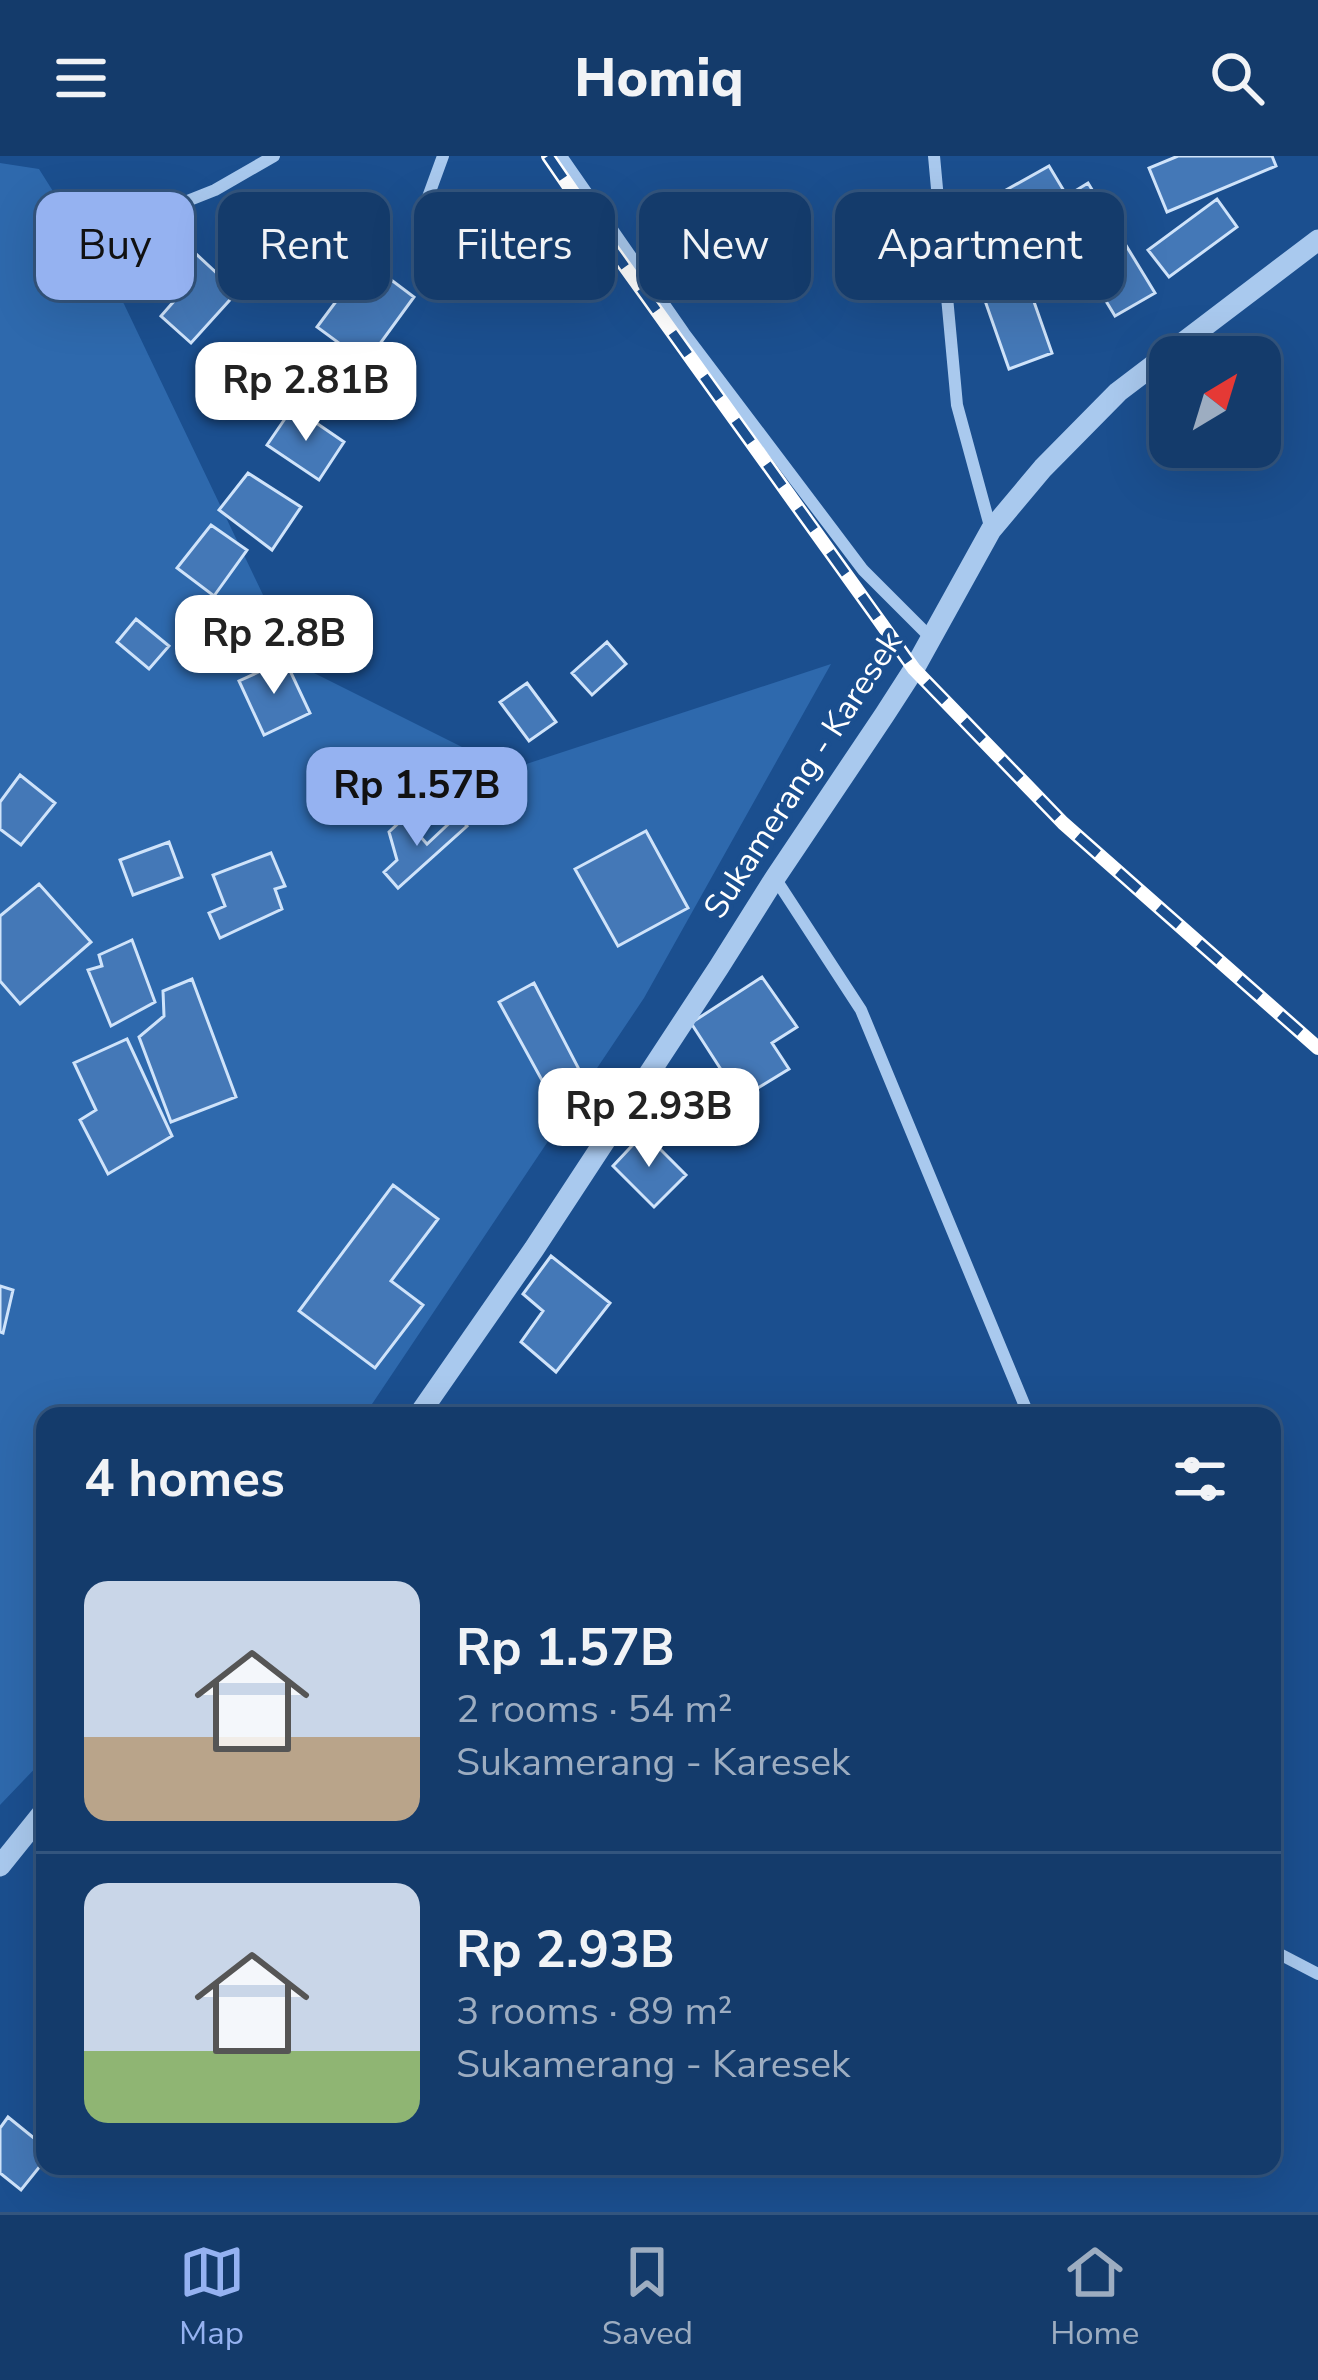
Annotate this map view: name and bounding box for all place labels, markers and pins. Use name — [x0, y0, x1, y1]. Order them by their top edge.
pin: Rp 2.81B — [182, 342, 430, 444]
pin: Rp 2.8B — [163, 595, 385, 697]
pin: Rp 1.57B — [293, 747, 541, 849]
pin: Rp 2.93B — [525, 1068, 773, 1170]

